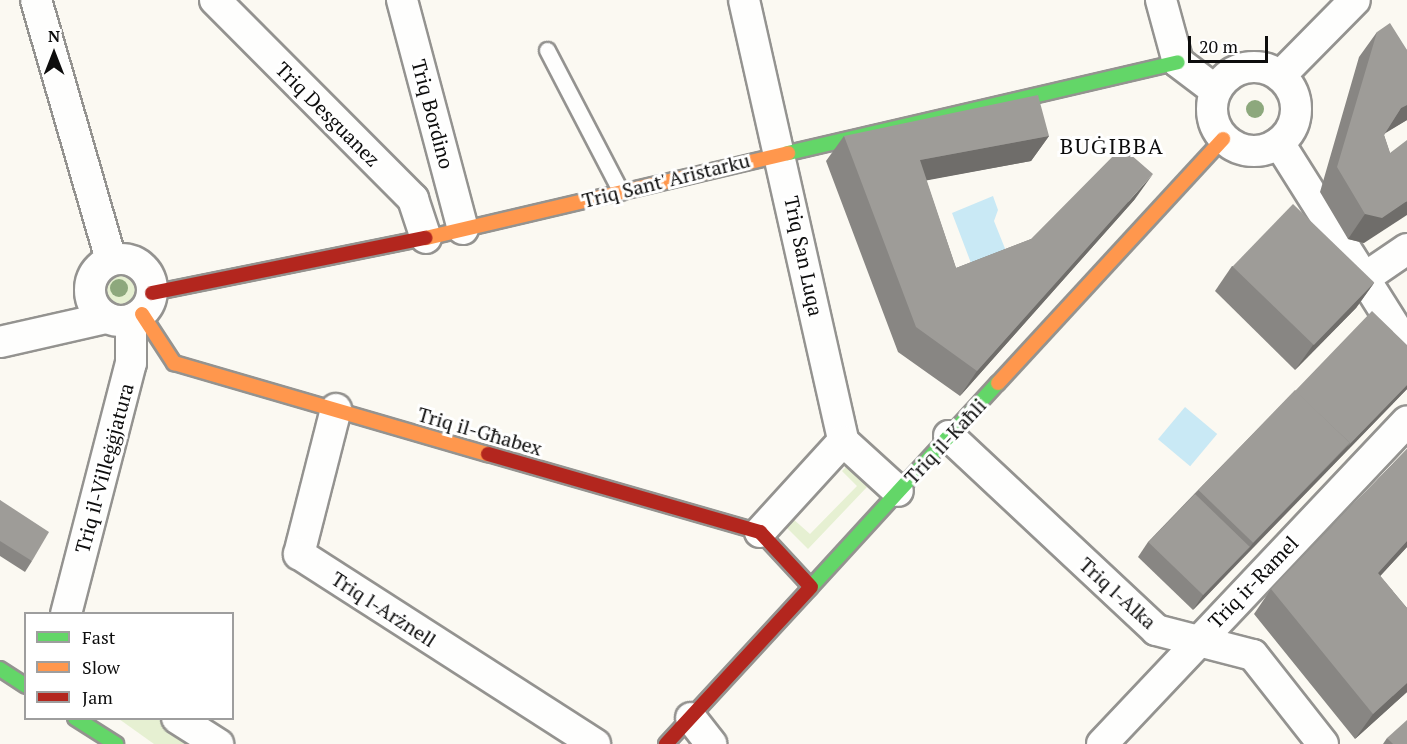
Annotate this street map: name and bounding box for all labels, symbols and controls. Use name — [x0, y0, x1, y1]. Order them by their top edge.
north arrow — [24, 24, 84, 84]
scale bar — [1191, 24, 1270, 62]
text: N — [48, 25, 60, 47]
text: 20 m — [1199, 34, 1238, 58]
street label: Triq Desguanez — [271, 57, 385, 171]
street label: Triq Bordino — [407, 57, 459, 171]
district label: BUĠIBBA — [1060, 133, 1164, 159]
street label: Triq Sant' Aristarku — [579, 147, 753, 213]
street label: Triq San Luqa — [780, 194, 828, 318]
street label: Triq il-Villeġġjatura — [70, 380, 138, 556]
street label: Triq il-Kaħli — [899, 393, 991, 489]
street label: Triq il-Għabex — [415, 402, 545, 460]
street label: Triq ir-Ramel — [1203, 531, 1303, 633]
street label: Triq l-Alka — [1075, 552, 1161, 634]
street label: Triq l-Arżnell — [327, 566, 441, 652]
legend — [24, 612, 234, 720]
text: Fast — [82, 625, 115, 649]
text: Slow — [82, 655, 120, 679]
text: Jam — [82, 685, 113, 709]

